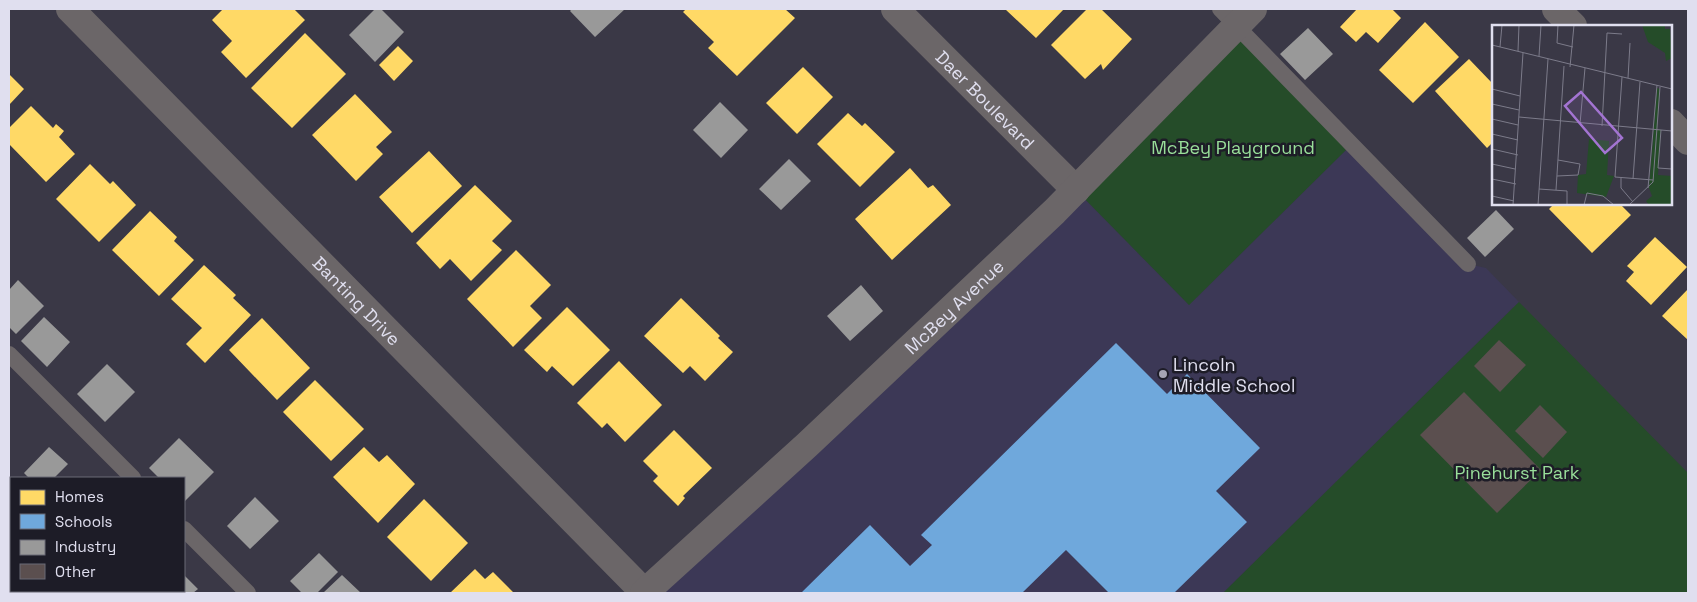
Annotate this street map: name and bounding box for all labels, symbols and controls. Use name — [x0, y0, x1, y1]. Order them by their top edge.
inset map — [1492, 25, 1672, 205]
street label: Daer Boulevard — [931, 45, 1040, 154]
park label: McBey Playground — [1151, 136, 1315, 159]
street label: Banting Drive — [308, 251, 406, 350]
street label: McBey Avenue — [899, 254, 1008, 359]
place label: Lincoln Middle School — [1173, 353, 1295, 397]
marker: Lincoln Middle School — [1157, 368, 1169, 380]
park label: Pinehurst Park — [1454, 461, 1580, 484]
legend — [10, 477, 185, 592]
text: Homes — [55, 487, 104, 506]
text: Schools — [55, 512, 113, 531]
text: Industry — [55, 537, 116, 556]
text: Other — [55, 562, 96, 581]

